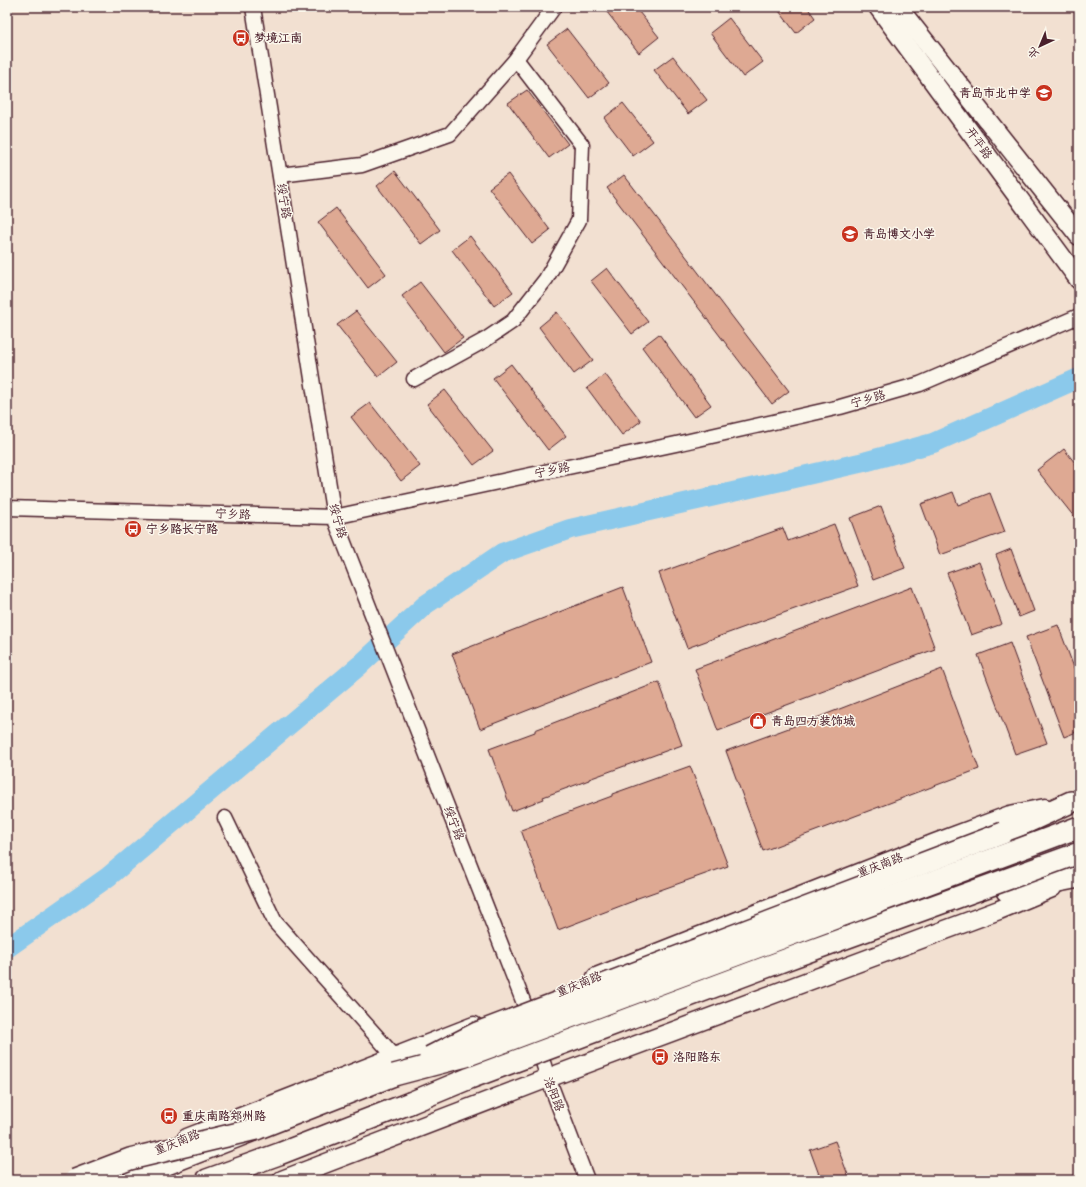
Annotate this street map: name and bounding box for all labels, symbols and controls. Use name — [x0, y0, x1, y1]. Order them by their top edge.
north arrow — [1020, 26, 1060, 66]
place label: 梦境江南 — [254, 27, 302, 49]
bus stop icon: 梦境江南 — [231, 28, 251, 48]
text: 北 — [1023, 42, 1044, 63]
place label: 青岛市北中学 — [959, 82, 1031, 104]
school or university icon: 青岛市北中学 — [1034, 83, 1054, 103]
street label: 开平路 — [960, 122, 998, 164]
street label: 绥宁路 — [270, 181, 298, 221]
place label: 青岛博文小学 — [863, 223, 935, 245]
school or university icon: 青岛博文小学 — [840, 224, 860, 244]
street label: 宁乡路 — [848, 383, 888, 415]
street label: 宁乡路 — [532, 455, 572, 485]
street label: 绥宁路 — [322, 501, 354, 541]
street label: 宁乡路 — [215, 502, 251, 526]
place label: 宁乡路长宁路 — [146, 518, 218, 540]
bus stop icon: 宁乡路长宁路 — [123, 519, 143, 539]
place label: 青岛四方装饰城 — [771, 710, 855, 732]
shop icon: 青岛四方装饰城 — [748, 711, 768, 731]
street label: 绥宁路 — [437, 802, 471, 844]
street label: 重庆南路 — [854, 846, 906, 884]
street label: 重庆南路 — [553, 965, 605, 1003]
place label: 洛阳路东 — [673, 1046, 721, 1068]
bus stop icon: 洛阳路东 — [650, 1047, 670, 1067]
street label: 洛阳路 — [537, 1073, 571, 1115]
place label: 重庆南路郑州路 — [182, 1105, 266, 1127]
bus stop icon: 重庆南路郑州路 — [159, 1106, 179, 1126]
street label: 重庆南路 — [151, 1123, 203, 1161]

